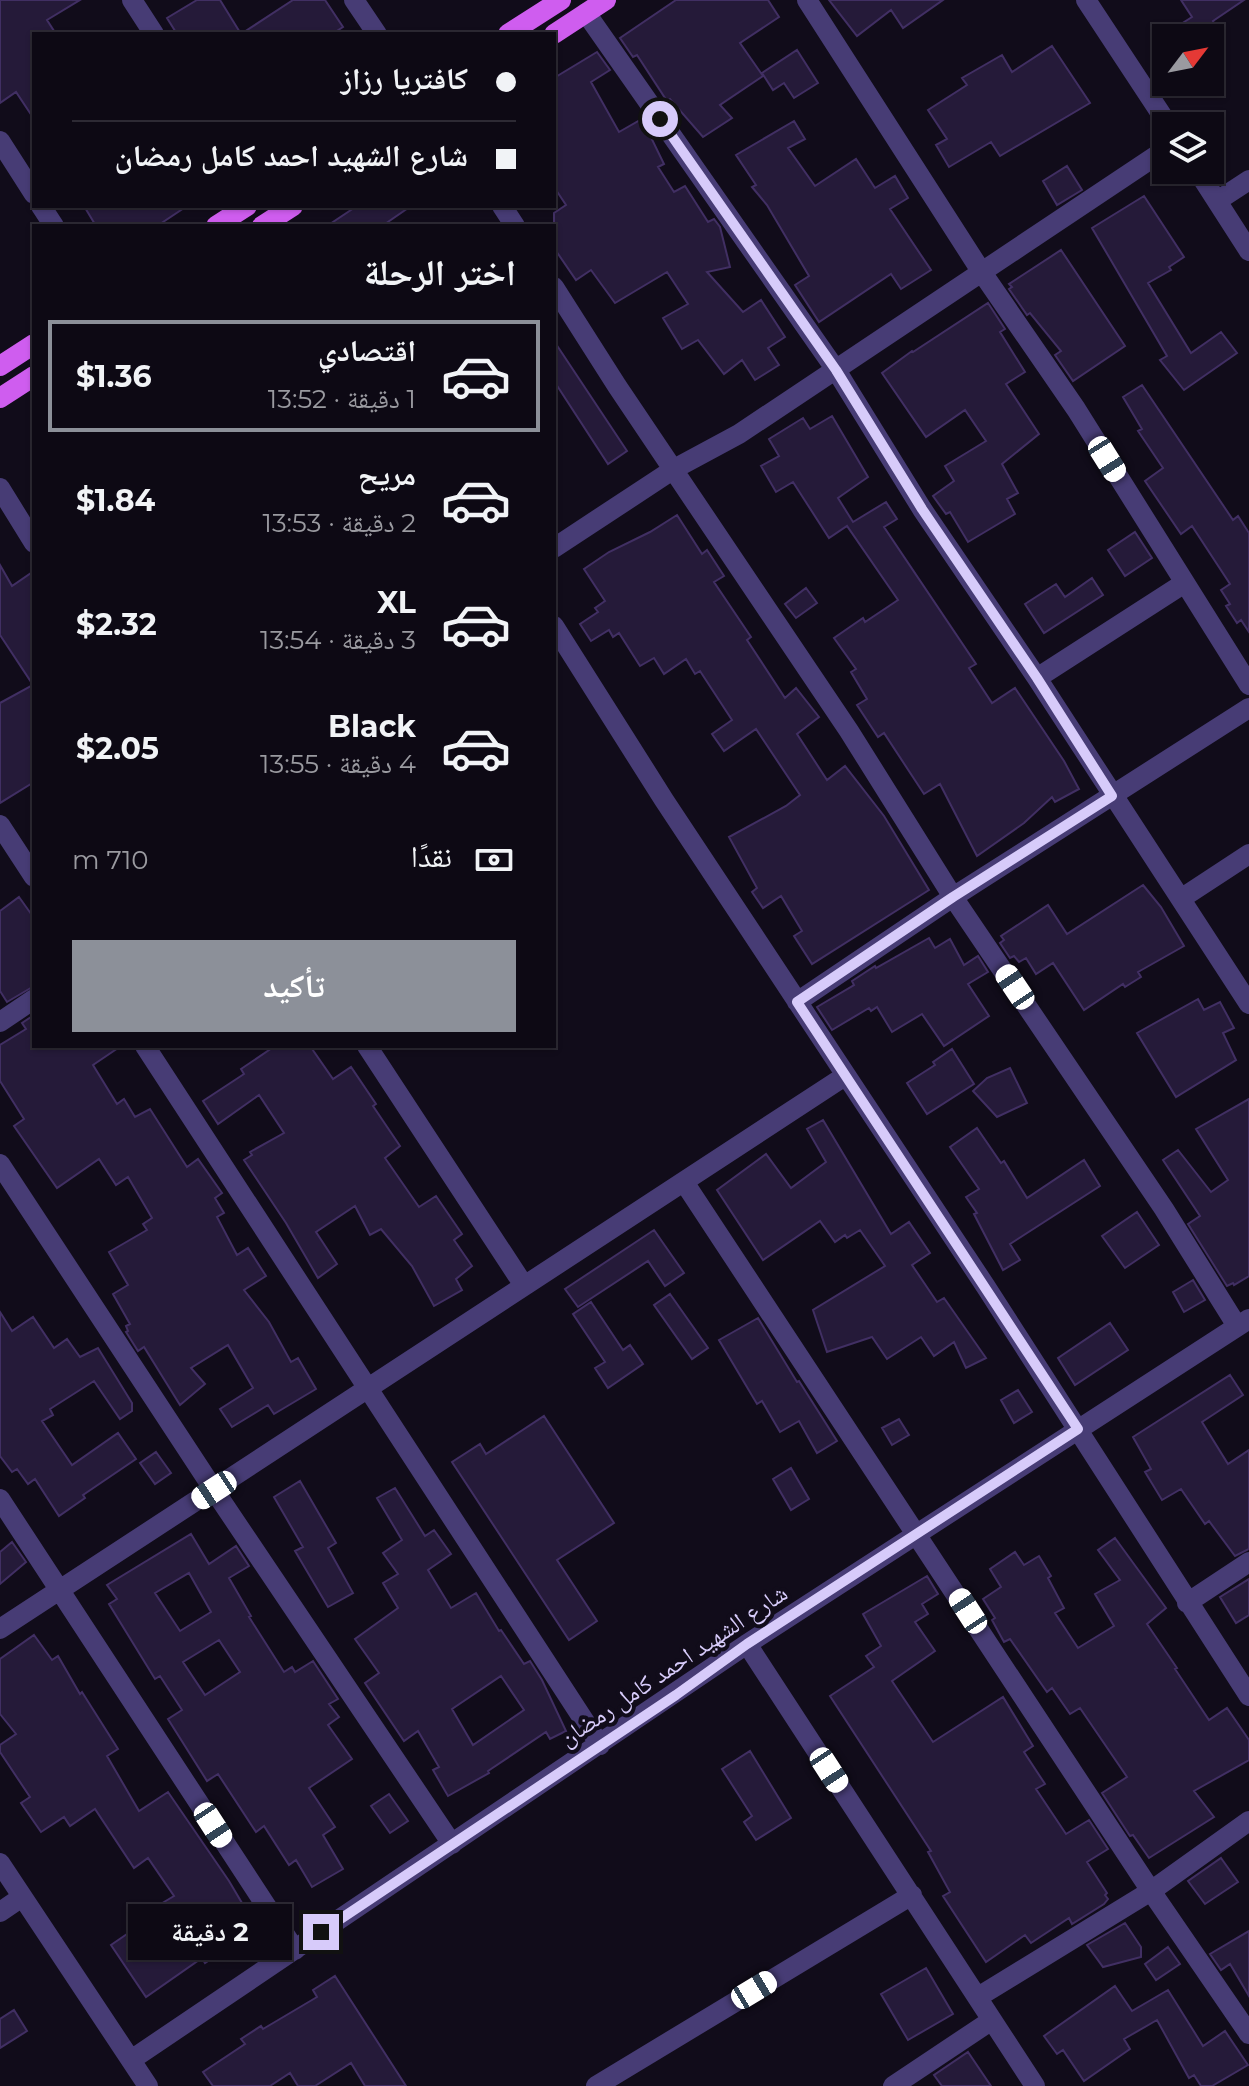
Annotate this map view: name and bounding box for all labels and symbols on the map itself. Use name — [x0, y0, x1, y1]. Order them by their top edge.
north arrow — [1152, 24, 1224, 96]
route start — [642, 101, 678, 137]
car — [1084, 432, 1130, 486]
car — [992, 960, 1038, 1014]
car — [187, 1467, 241, 1513]
street label: شارع الشهيد احمد كامل رمضان — [553, 1578, 793, 1753]
car — [945, 1584, 991, 1638]
car — [806, 1743, 852, 1797]
car — [190, 1798, 236, 1852]
callout: 2 دقيقة — [129, 1904, 293, 1960]
route end — [303, 1914, 339, 1950]
car — [727, 1967, 781, 2013]

